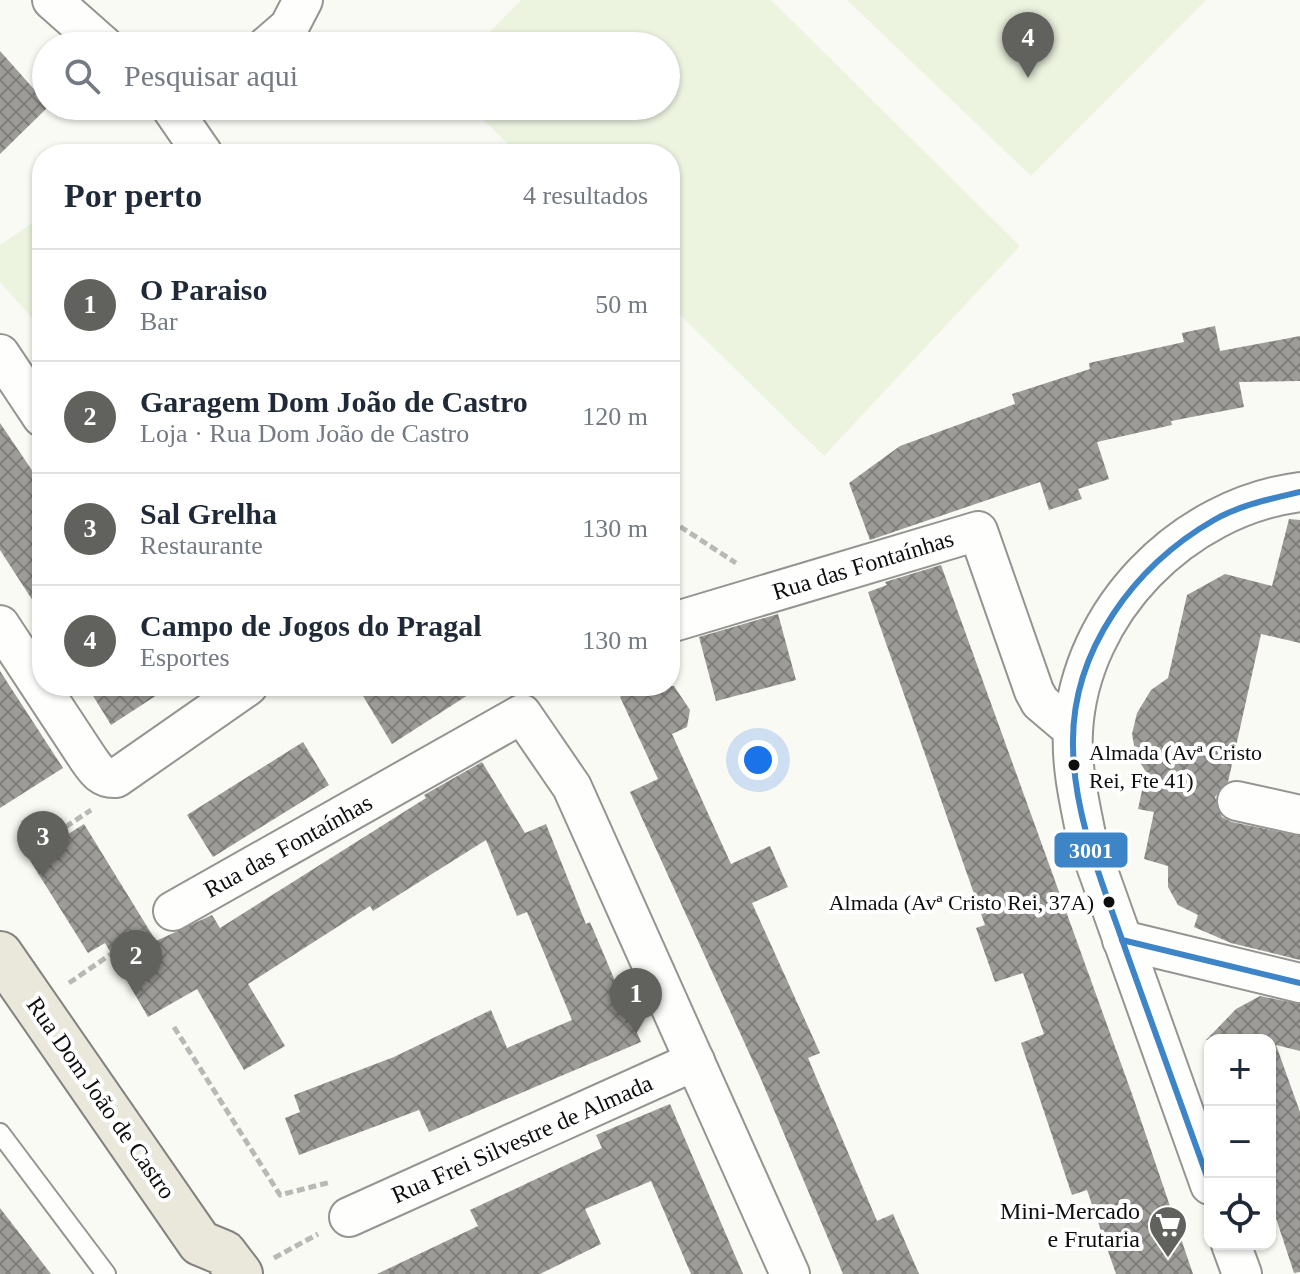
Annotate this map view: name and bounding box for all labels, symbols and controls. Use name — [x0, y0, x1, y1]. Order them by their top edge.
pin: 4 — [1002, 12, 1054, 78]
search box — [32, 32, 680, 120]
icon: search — [60, 54, 104, 98]
text: Pesquisar aqui — [124, 59, 298, 92]
text: Por perto — [64, 177, 202, 214]
text: 4 resultados — [523, 181, 648, 210]
text: O Paraiso — [140, 273, 268, 306]
text: 1 — [84, 290, 97, 319]
text: 50 m — [595, 290, 648, 319]
text: Bar — [140, 307, 178, 336]
text: Garagem Dom João de Castro — [140, 385, 528, 418]
text: 2 — [84, 402, 97, 431]
text: 120 m — [582, 402, 648, 431]
text: Loja · Rua Dom João de Castro — [140, 419, 469, 448]
text: Sal Grelha — [140, 497, 277, 530]
text: 3 — [84, 514, 97, 543]
text: 130 m — [582, 514, 648, 543]
street label: Rua das Fontaínhas — [769, 525, 957, 605]
text: Restaurante — [140, 531, 263, 560]
text: Campo de Jogos do Pragal — [140, 609, 482, 642]
text: 4 — [84, 626, 97, 655]
text: 130 m — [582, 626, 648, 655]
text: Esportes — [140, 643, 230, 672]
your location — [738, 740, 778, 780]
place label: Almada (Avª Cristo Rei, Fte 41) — [1089, 740, 1262, 793]
marker: Almada (Avª Cristo Rei, Fte 41) — [1066, 757, 1082, 773]
street label: Rua das Fontaínhas — [199, 789, 377, 903]
pin: 3 — [17, 811, 69, 877]
line badge: 3001 — [1053, 831, 1129, 869]
text: 3001 — [1069, 838, 1113, 863]
place label: Almada (Avª Cristo Rei, 37A) — [829, 890, 1094, 915]
marker: Almada (Avª Cristo Rei, 37A) — [1101, 894, 1117, 910]
pin: 2 — [110, 930, 162, 996]
pin: 1 — [610, 968, 662, 1034]
street label: Rua Dom João de Castro — [22, 992, 180, 1204]
map controls — [1204, 1034, 1276, 1250]
button: + — [1204, 1034, 1276, 1106]
street label: Rua Frei Silvestre de Almada — [388, 1070, 657, 1208]
button: − — [1204, 1106, 1276, 1178]
button: locate — [1204, 1178, 1276, 1250]
place label: Mini-Mercado e Frutaria — [1000, 1198, 1140, 1252]
supermarket icon: Mini-Mercado e Frutaria — [1147, 1204, 1189, 1259]

